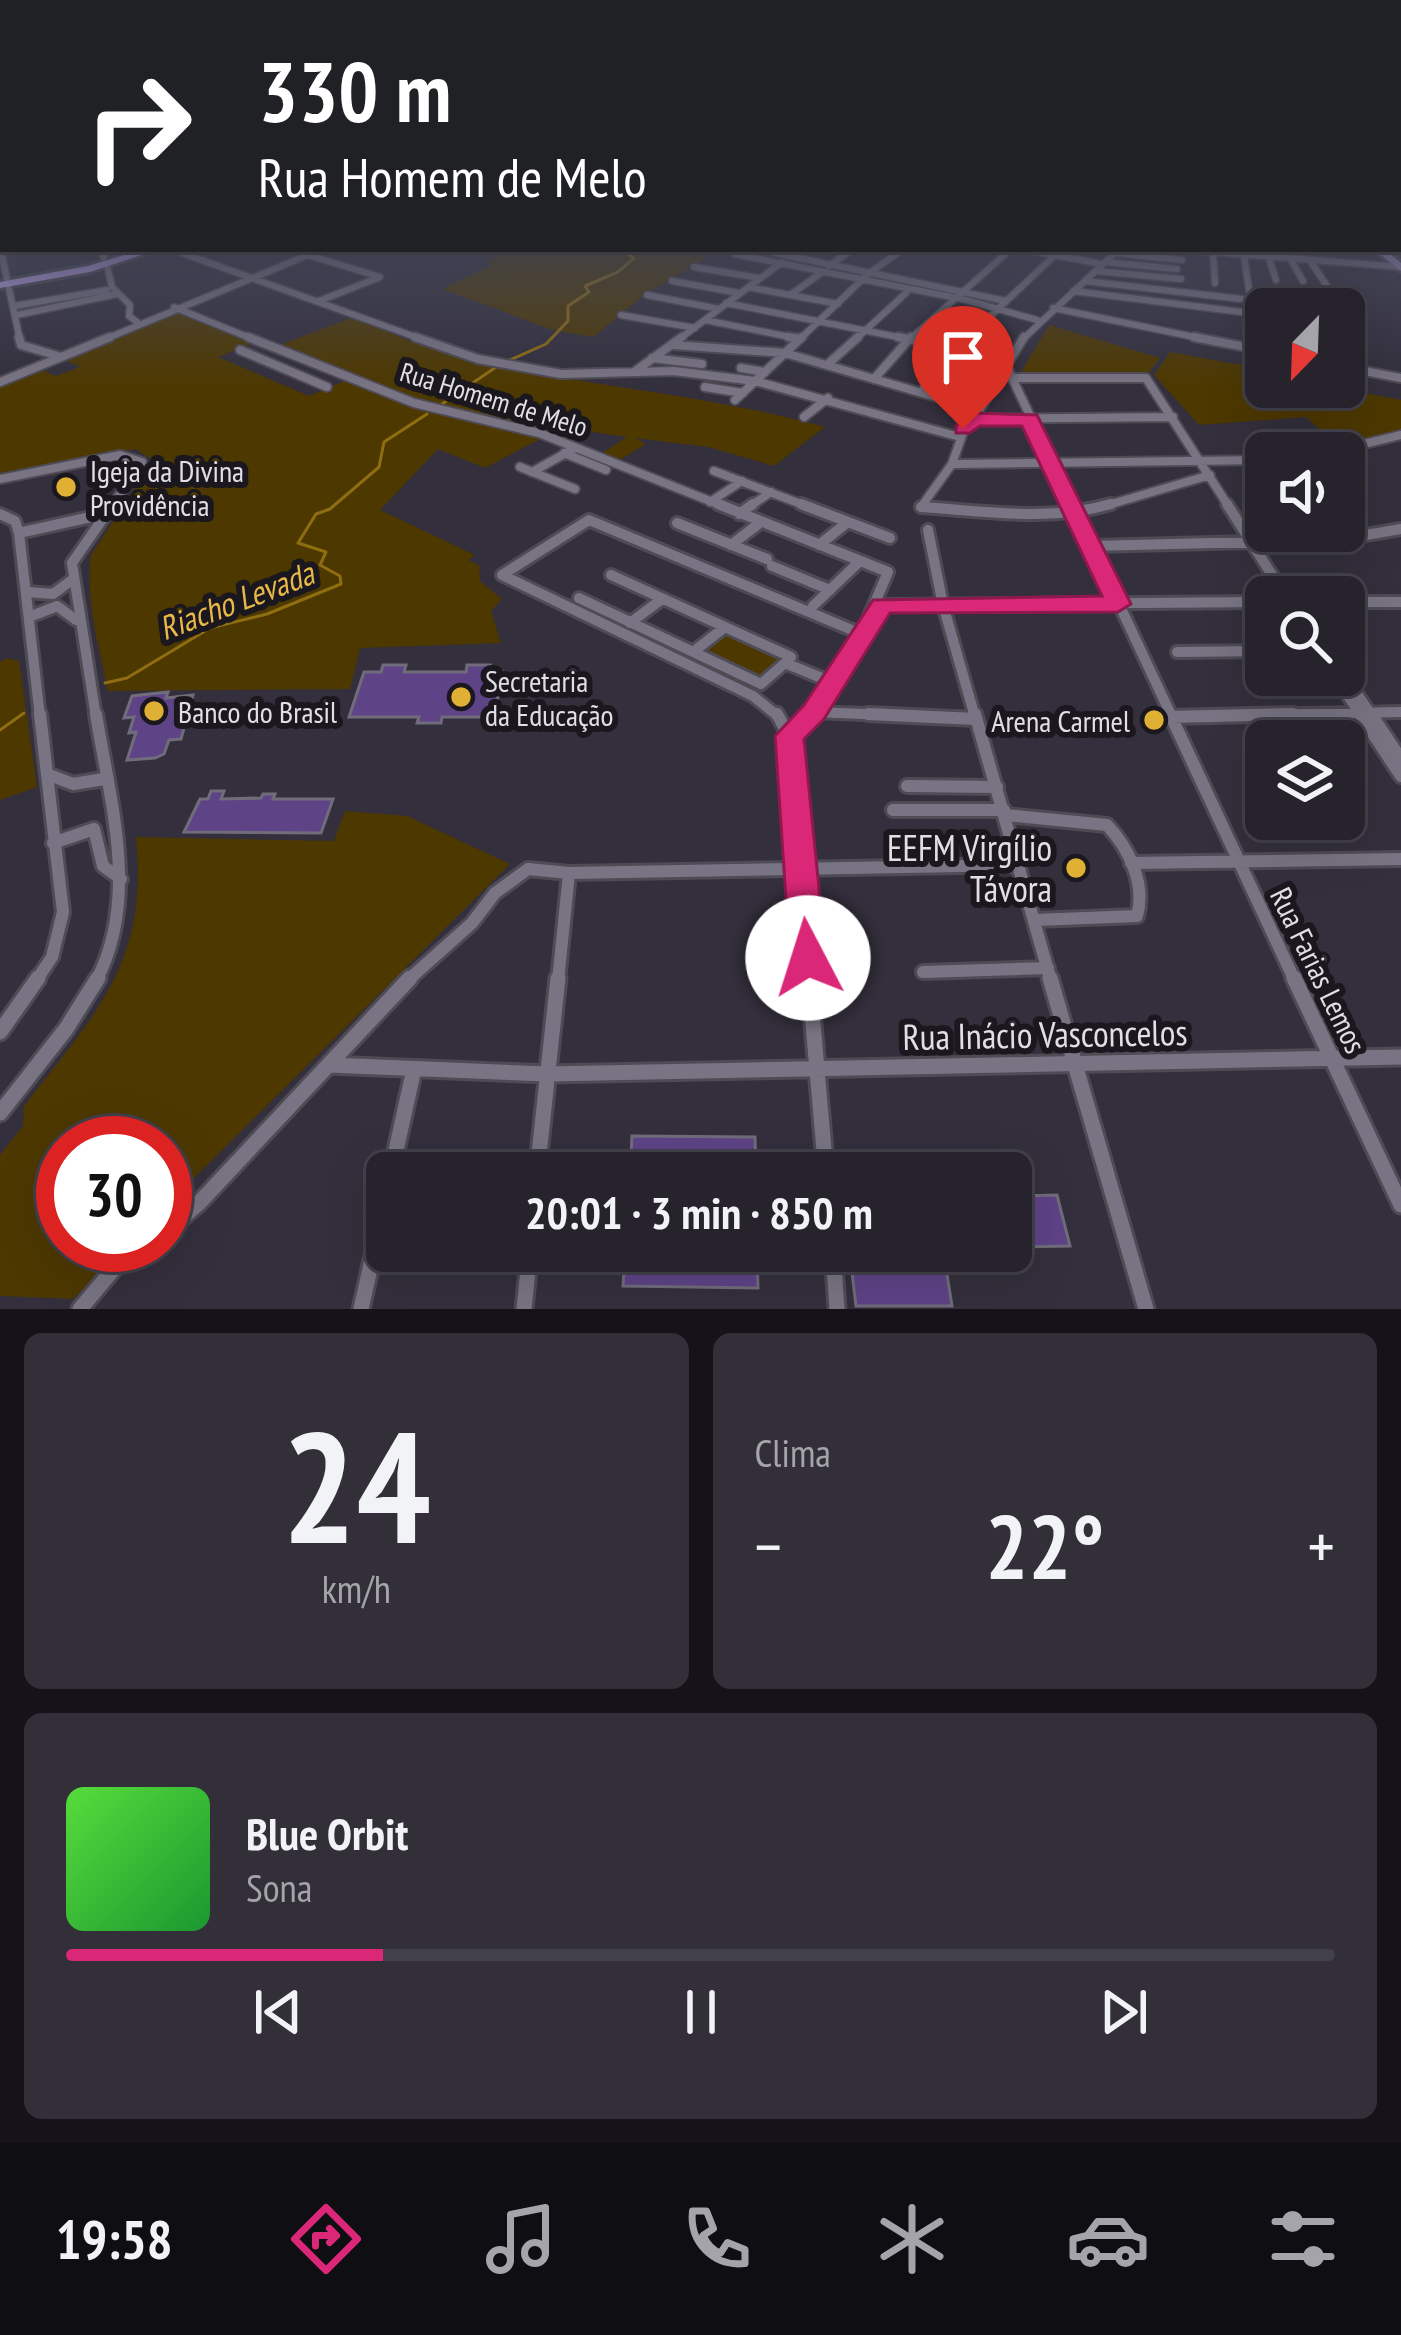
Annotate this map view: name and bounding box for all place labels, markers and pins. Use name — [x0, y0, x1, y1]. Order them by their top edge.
pin — [912, 306, 1014, 429]
place label: Igeja da Divina Providência — [90, 451, 244, 524]
marker: Igeja da Divina Providência — [53, 474, 79, 500]
place label: Secretaria da Educação — [485, 661, 614, 734]
marker: Secretaria da Educação — [448, 684, 474, 710]
place label: Banco do Brasil — [178, 692, 337, 731]
marker: Banco do Brasil — [141, 698, 167, 724]
place label: Arena Carmel — [991, 701, 1130, 740]
marker: Arena Carmel — [1141, 707, 1167, 733]
place label: EEFM Virgílio Távora — [887, 824, 1052, 912]
marker: EEFM Virgílio Távora — [1063, 855, 1089, 881]

